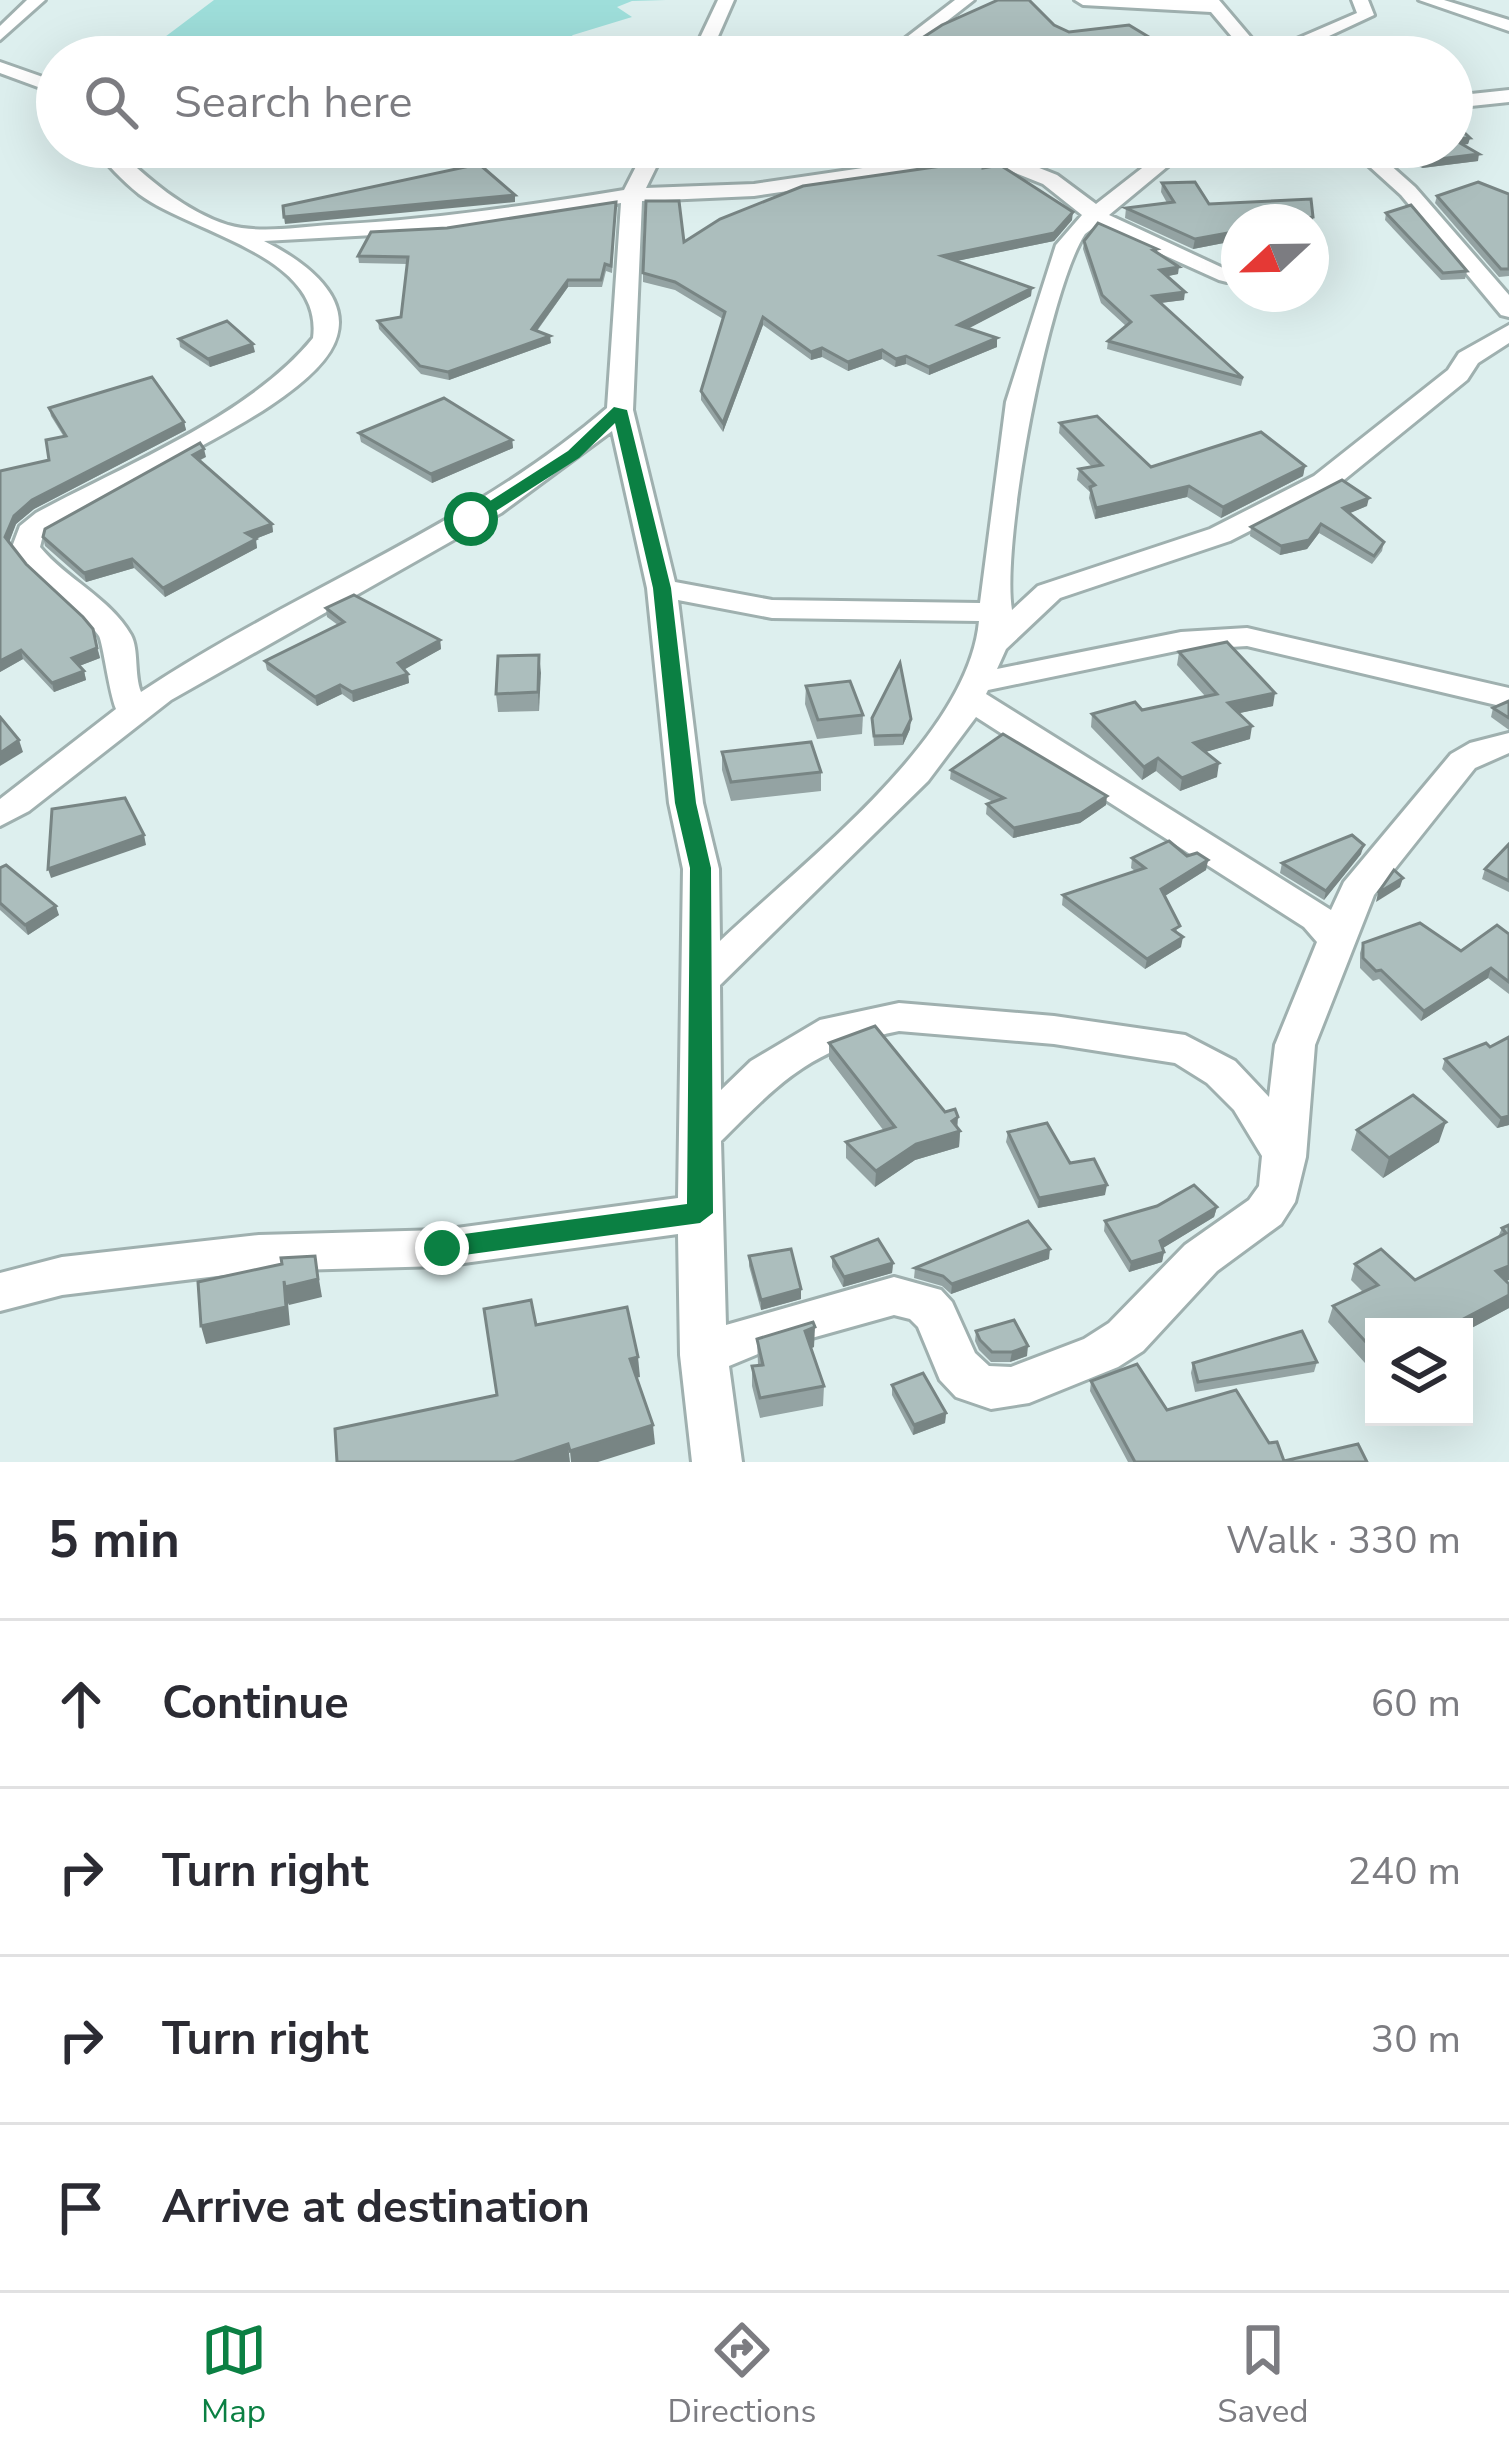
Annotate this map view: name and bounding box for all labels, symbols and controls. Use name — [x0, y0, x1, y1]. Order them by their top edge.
search box — [36, 36, 1473, 168]
icon: search — [78, 69, 144, 135]
text: Search here — [174, 72, 413, 133]
north arrow — [1221, 204, 1329, 312]
route start — [444, 492, 498, 546]
route end — [415, 1221, 469, 1275]
map controls — [1365, 1318, 1473, 1426]
button: layers — [1365, 1318, 1473, 1426]
text: 5 min — [48, 1505, 180, 1575]
text: Walk · 330 m — [1226, 1514, 1461, 1567]
icon: ahead — [48, 1671, 114, 1737]
text: Continue — [162, 1673, 349, 1734]
text: 60 m — [1371, 1677, 1461, 1730]
icon: right — [48, 1839, 114, 1905]
text: Turn right — [162, 1841, 369, 1902]
text: 240 m — [1347, 1845, 1461, 1898]
icon: right — [48, 2007, 114, 2073]
text: Turn right — [162, 2009, 369, 2070]
text: 30 m — [1371, 2013, 1461, 2066]
icon: arrive — [48, 2175, 114, 2241]
text: Arrive at destination — [162, 2177, 590, 2238]
tab: Map — [201, 2317, 267, 2434]
tab: Directions — [668, 2317, 816, 2434]
tab: Saved — [1217, 2317, 1308, 2434]

